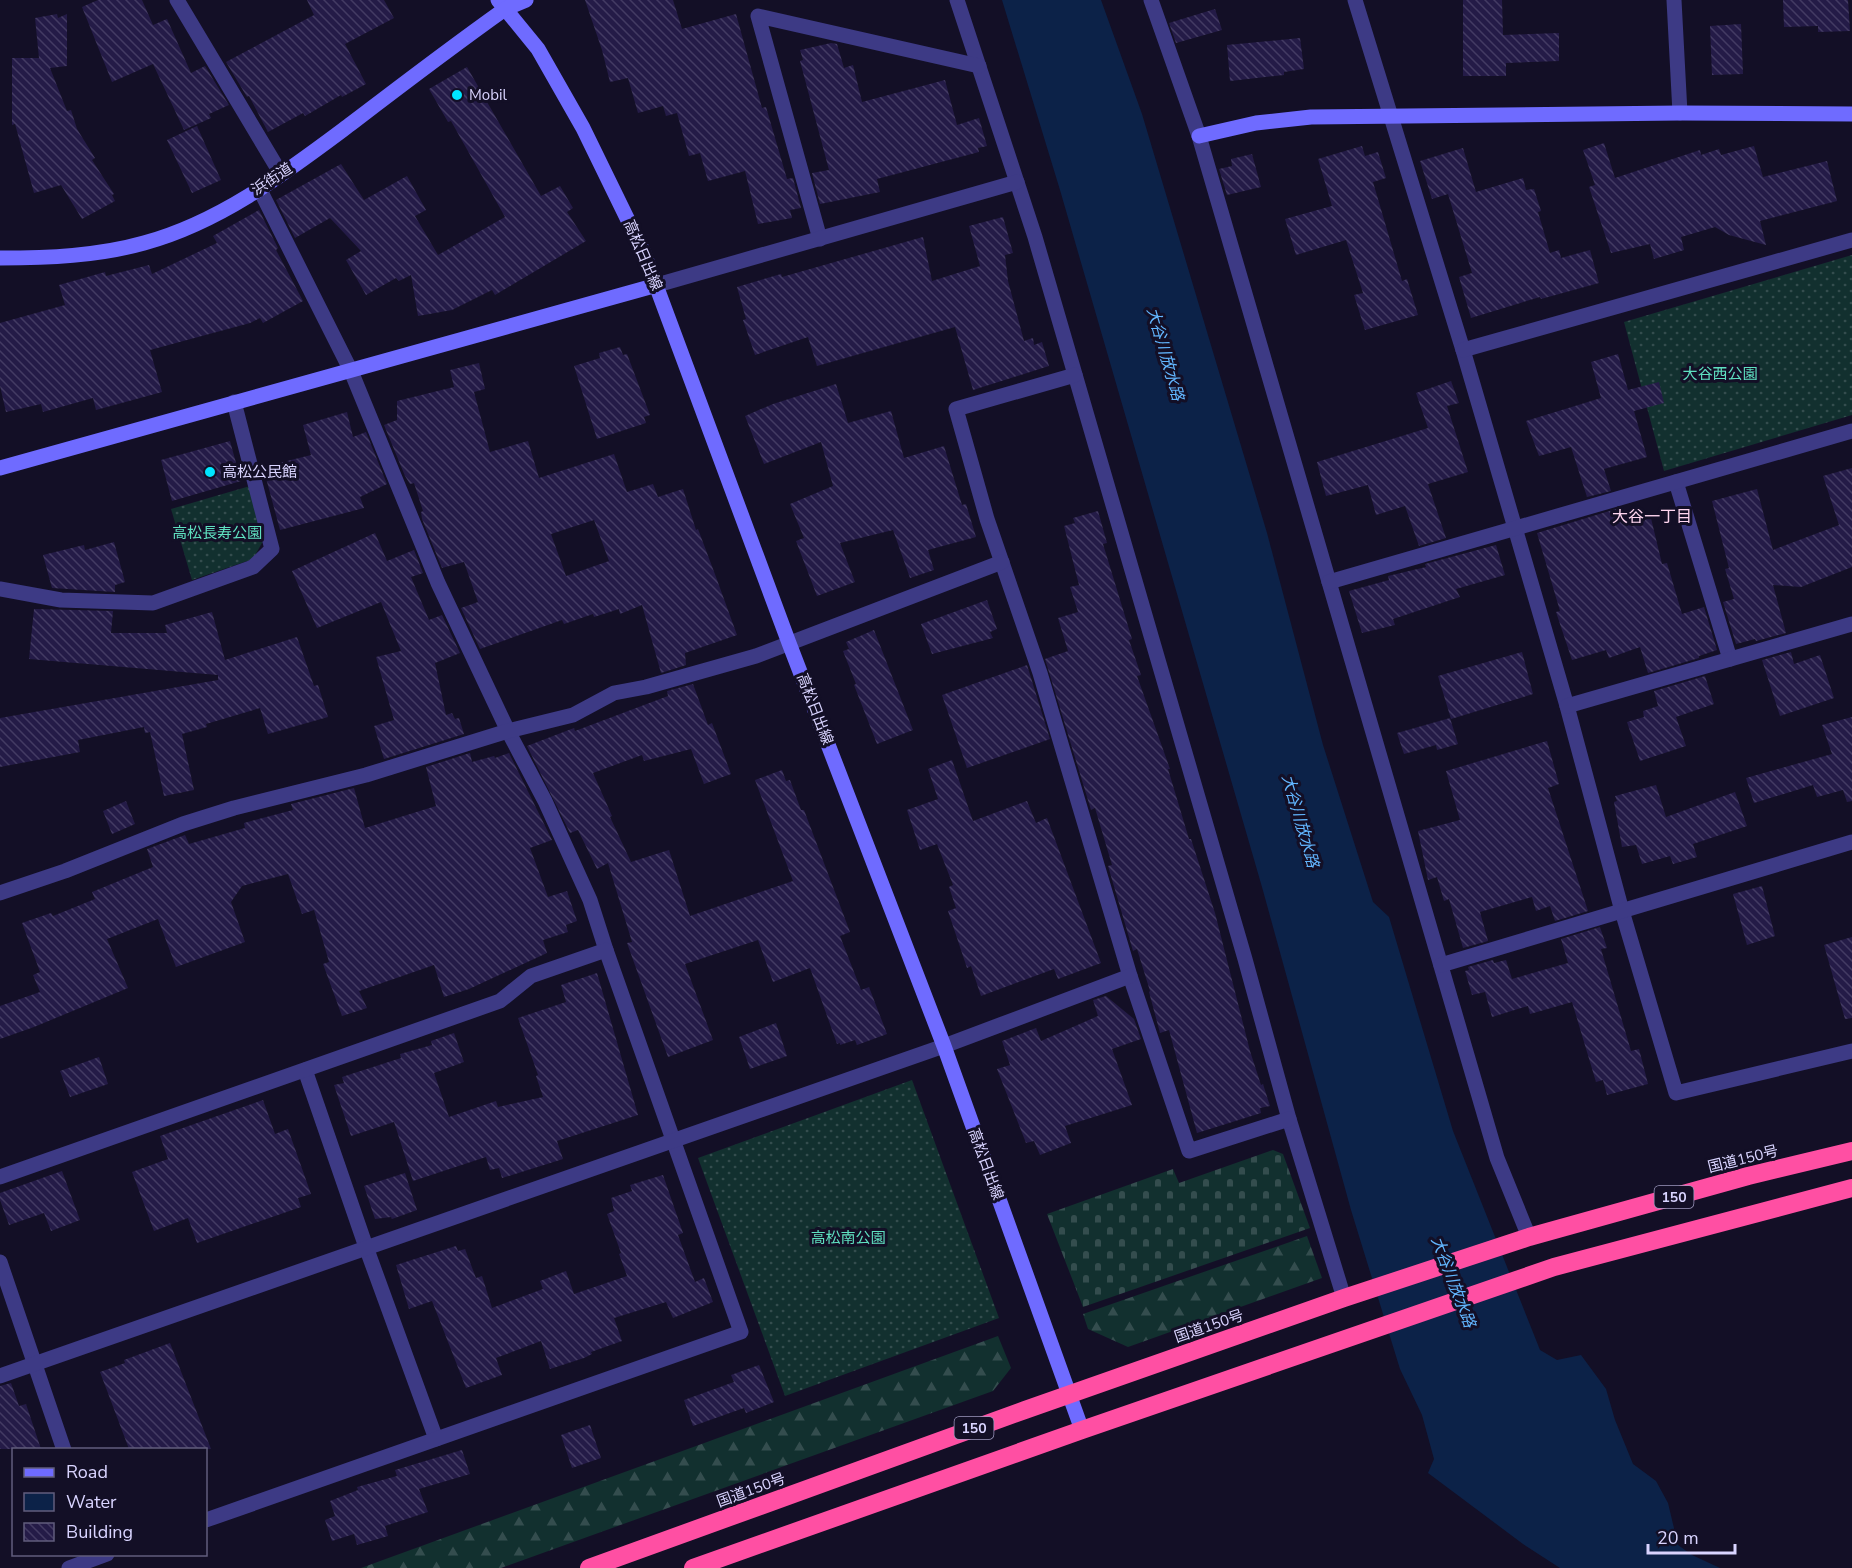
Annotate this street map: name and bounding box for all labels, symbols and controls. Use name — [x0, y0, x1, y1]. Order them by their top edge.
place label: Mobil — [469, 85, 507, 105]
marker: Mobil — [450, 88, 464, 102]
street label: 浜街道 — [248, 158, 296, 200]
street label: 高松日出線 — [619, 217, 667, 293]
water label: 大谷川放水路 — [1141, 305, 1189, 405]
park label: 大谷西公園 — [1682, 364, 1758, 384]
place label: 高松公民館 — [222, 462, 297, 482]
marker: 高松公民館 — [203, 465, 217, 479]
district label: 大谷一丁目 — [1612, 506, 1692, 528]
park label: 高松長寿公園 — [172, 523, 262, 543]
street label: 高松日出線 — [792, 670, 838, 748]
water label: 大谷川放水路 — [1276, 772, 1324, 872]
street label: 高松日出線 — [964, 1125, 1008, 1203]
street label: 国道150号 — [1706, 1141, 1780, 1177]
road number: 150 — [1654, 1186, 1694, 1208]
park label: 高松南公園 — [810, 1228, 886, 1248]
water label: 大谷川放水路 — [1426, 1233, 1481, 1333]
street label: 国道150号 — [1172, 1305, 1246, 1347]
road number: 150 — [954, 1417, 994, 1439]
legend — [12, 1448, 207, 1556]
text: Road — [66, 1460, 108, 1484]
street label: 国道150号 — [714, 1468, 788, 1512]
text: Water — [66, 1490, 117, 1514]
scale bar — [1648, 1517, 1735, 1555]
text: Building — [66, 1520, 133, 1544]
text: 20 m — [1657, 1526, 1699, 1550]

